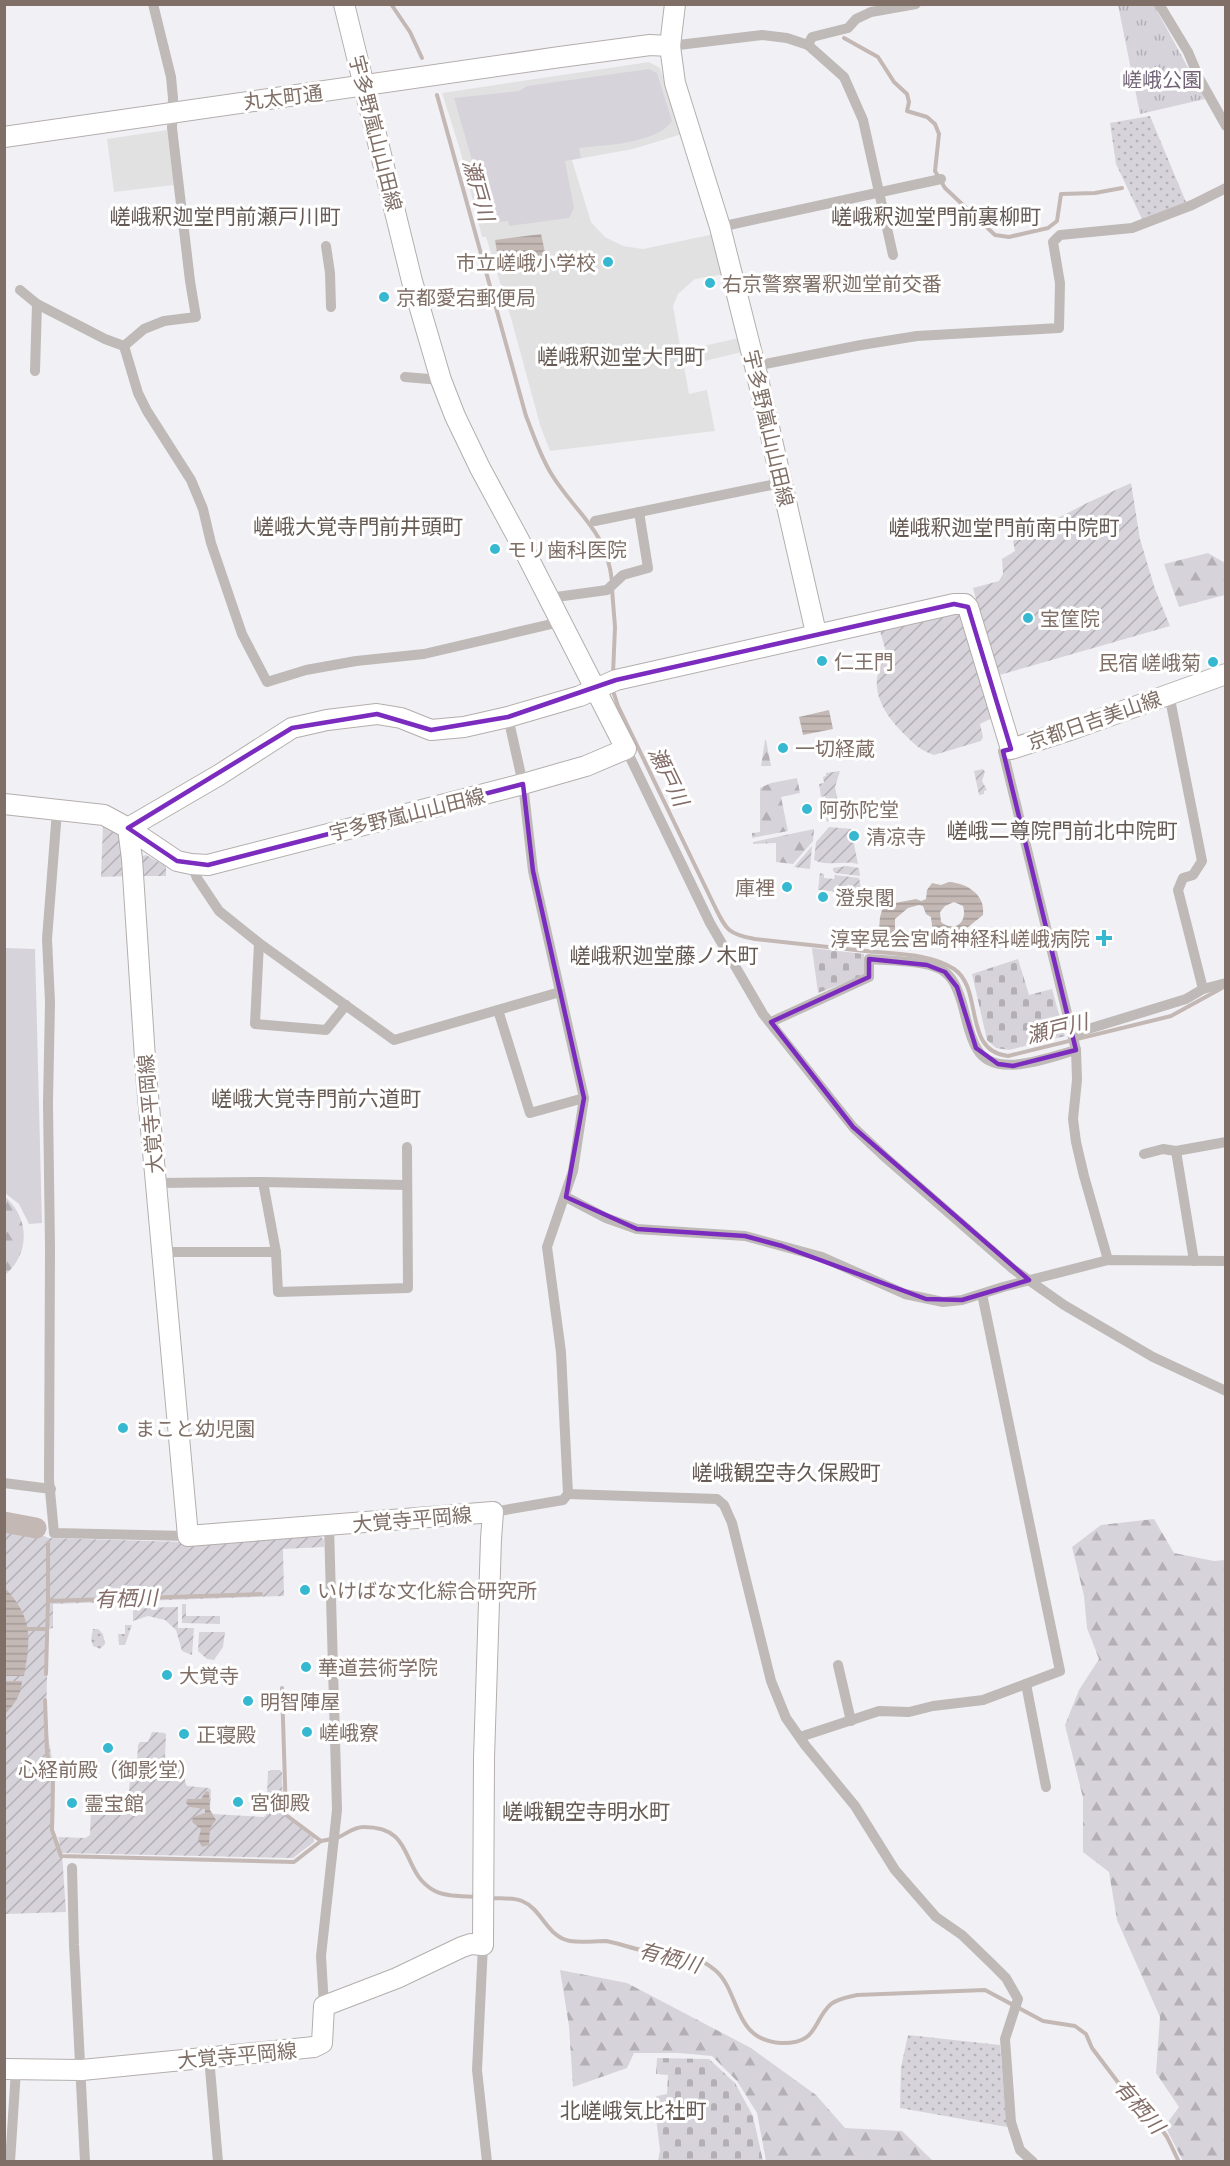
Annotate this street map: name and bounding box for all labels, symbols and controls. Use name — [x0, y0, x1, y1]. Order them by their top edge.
street label: 宇多野嵐山山田線 — [345, 53, 407, 213]
park label: 嵯峨公園 — [1122, 68, 1202, 91]
street label: 丸太町通 — [242, 81, 324, 113]
water label: 瀬戸川 — [459, 156, 500, 226]
district label: 嵯峨釈迦堂門前瀬戸川町 — [110, 204, 341, 228]
district label: 嵯峨釈迦堂門前裏柳町 — [831, 204, 1041, 228]
place label: 市立嵯峨小学校 — [456, 251, 596, 274]
marker: 市立嵯峨小学校 — [601, 255, 615, 269]
place label: 右京警察署釈迦堂前交番 — [722, 272, 942, 295]
marker: 右京警察署釈迦堂前交番 — [703, 276, 717, 290]
place label: 京都愛宕郵便局 — [396, 286, 536, 309]
marker: 京都愛宕郵便局 — [377, 290, 391, 304]
district label: 嵯峨釈迦堂大門町 — [537, 344, 705, 368]
street label: 宇多野嵐山山田線 — [740, 347, 798, 509]
district label: 嵯峨大覚寺門前井頭町 — [253, 514, 463, 538]
district label: 嵯峨釈迦堂門前南中院町 — [889, 515, 1120, 539]
place label: モリ歯科医院 — [507, 538, 627, 561]
marker: モリ歯科医院 — [488, 542, 502, 556]
place label: 宝筐院 — [1040, 607, 1100, 630]
marker: 宝筐院 — [1021, 611, 1035, 625]
place label: 仁王門 — [834, 650, 894, 673]
place label: 民宿 嵯峨菊 — [1098, 651, 1201, 674]
marker: 仁王門 — [815, 654, 829, 668]
marker: 民宿 嵯峨菊 — [1206, 655, 1220, 669]
street label: 京都日吉美山線 — [1024, 686, 1164, 754]
place label: 一切経蔵 — [795, 737, 875, 760]
marker: 一切経蔵 — [776, 741, 790, 755]
water label: 瀬戸川 — [644, 742, 694, 811]
street label: 宇多野嵐山山田線 — [327, 783, 487, 845]
place label: 阿弥陀堂 — [819, 798, 899, 821]
marker: 阿弥陀堂 — [800, 802, 814, 816]
district label: 嵯峨二尊院門前北中院町 — [947, 818, 1178, 842]
place label: 清凉寺 — [866, 825, 926, 848]
marker: 清凉寺 — [847, 829, 861, 843]
place label: 庫裡 — [735, 876, 775, 899]
marker: 庫裡 — [780, 880, 794, 894]
place label: 澄泉閣 — [835, 886, 895, 909]
marker: 澄泉閣 — [816, 890, 830, 904]
place label: 淳宰晃会宮崎神経科嵯峨病院 — [830, 927, 1090, 950]
marker: 淳宰晃会宮崎神経科嵯峨病院 — [1095, 929, 1113, 947]
district label: 嵯峨釈迦堂藤ノ木町 — [570, 943, 759, 967]
water label: 瀬戸川 — [1024, 1008, 1092, 1047]
street label: 大覚寺平岡線 — [133, 1053, 167, 1175]
district label: 嵯峨大覚寺門前六道町 — [211, 1086, 421, 1110]
place label: まこと幼児園 — [135, 1417, 255, 1440]
marker: まこと幼児園 — [116, 1421, 130, 1435]
district label: 嵯峨観空寺久保殿町 — [692, 1460, 881, 1484]
street label: 大覚寺平岡線 — [351, 1502, 473, 1536]
place label: いけばな文化綜合研究所 — [317, 1579, 537, 1602]
marker: いけばな文化綜合研究所 — [298, 1583, 312, 1597]
water label: 有栖川 — [94, 1585, 160, 1611]
place label: 華道芸術学院 — [318, 1656, 438, 1679]
marker: 華道芸術学院 — [299, 1660, 313, 1674]
place label: 大覚寺 — [179, 1664, 239, 1687]
marker: 大覚寺 — [160, 1668, 174, 1682]
place label: 明智陣屋 — [260, 1690, 340, 1713]
marker: 明智陣屋 — [241, 1694, 255, 1708]
place label: 嵯峨寮 — [319, 1721, 379, 1744]
place label: 正寝殿 — [196, 1723, 256, 1746]
marker: 嵯峨寮 — [300, 1725, 314, 1739]
marker: 正寝殿 — [177, 1727, 191, 1741]
marker: 心経前殿（御影堂） — [101, 1741, 115, 1755]
place label: 心経前殿（御影堂） — [18, 1758, 198, 1781]
place label: 宮御殿 — [250, 1791, 310, 1814]
place label: 霊宝館 — [84, 1792, 144, 1815]
marker: 宮御殿 — [231, 1795, 245, 1809]
marker: 霊宝館 — [65, 1796, 79, 1810]
district label: 嵯峨観空寺明水町 — [502, 1799, 670, 1823]
water label: 有栖川 — [636, 1937, 705, 1977]
street label: 大覚寺平岡線 — [176, 2038, 298, 2072]
water label: 有栖川 — [1110, 2074, 1171, 2139]
district label: 北嵯峨気比社町 — [560, 2098, 707, 2122]

